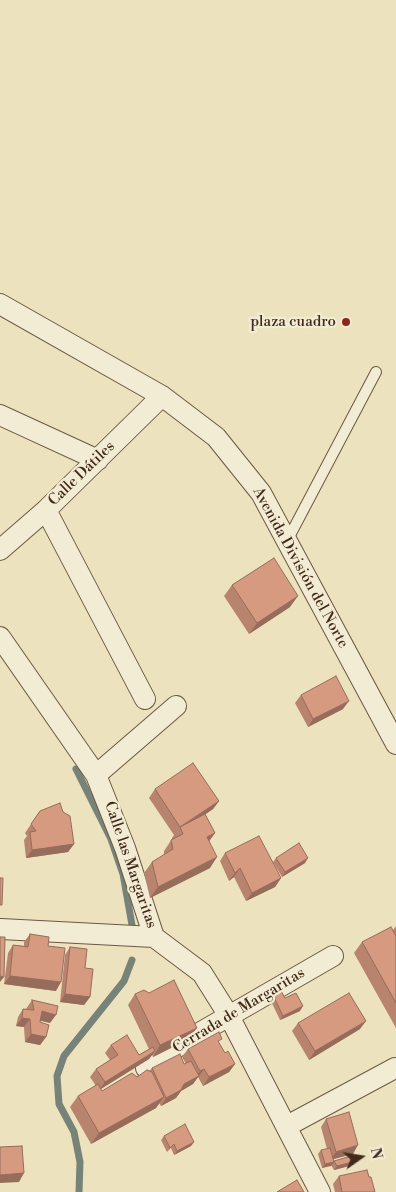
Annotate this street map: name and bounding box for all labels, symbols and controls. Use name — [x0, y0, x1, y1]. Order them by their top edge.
place label: plaza cuadro — [250, 313, 336, 331]
marker: plaza cuadro — [340, 316, 352, 328]
street label: Calle Dátiles — [45, 438, 119, 510]
street label: Avenida División del Norte — [248, 484, 352, 652]
street label: Calle las Margaritas — [100, 799, 160, 931]
street label: Cerrada de Margaritas — [170, 964, 308, 1058]
north arrow — [336, 1132, 386, 1182]
text: N — [366, 1146, 386, 1161]

